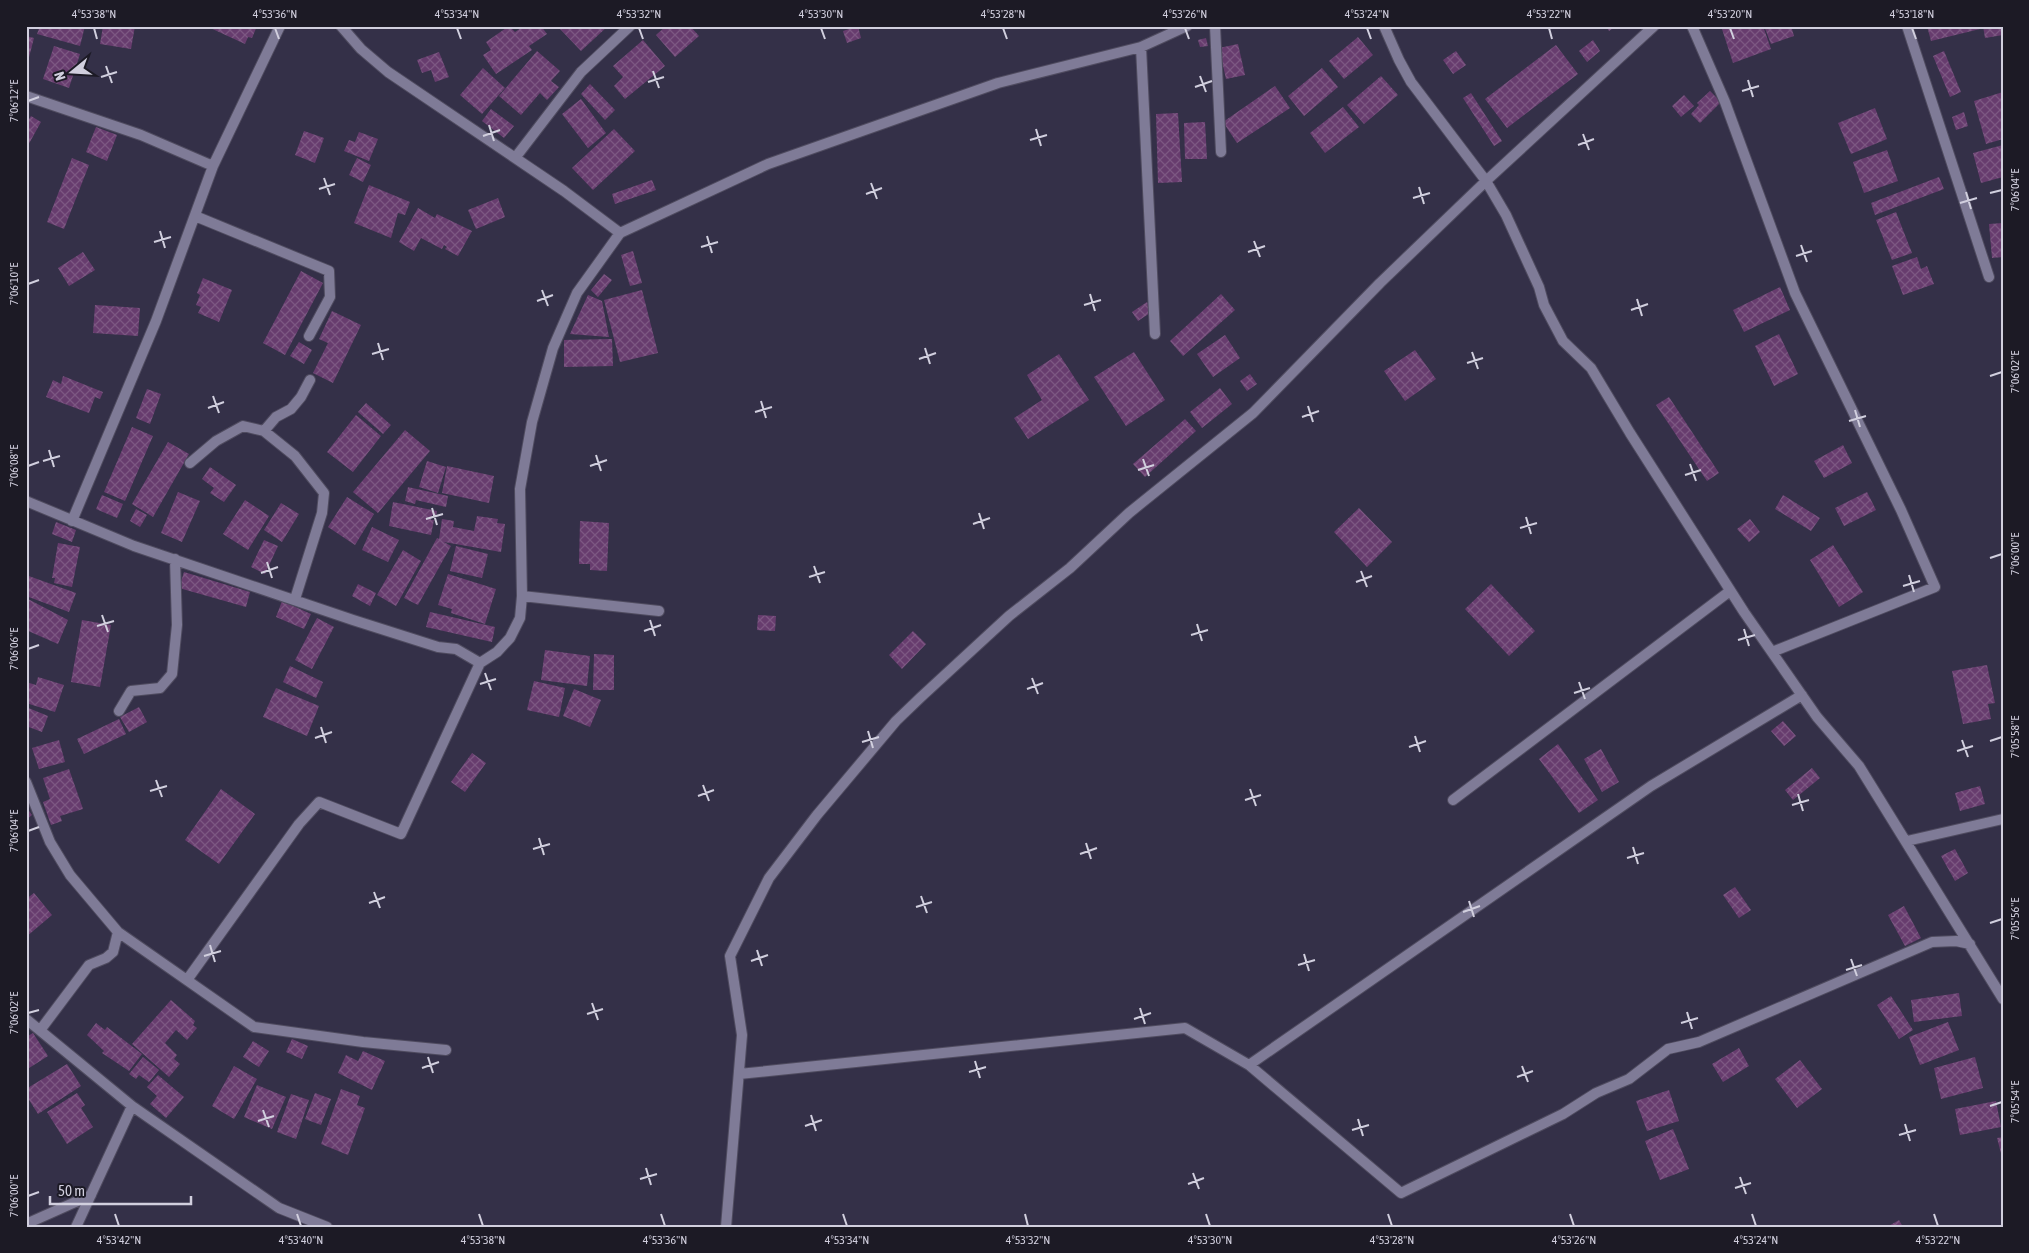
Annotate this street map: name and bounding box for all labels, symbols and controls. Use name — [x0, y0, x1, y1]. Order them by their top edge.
text: 4°53'38"N — [72, 7, 116, 21]
text: 4°53'36"N — [253, 7, 297, 21]
text: 4°53'34"N — [435, 7, 479, 21]
text: 4°53'32"N — [617, 7, 661, 21]
text: 4°53'30"N — [799, 7, 843, 21]
text: 4°53'28"N — [981, 7, 1025, 21]
text: 4°53'26"N — [1163, 7, 1207, 21]
text: 4°53'24"N — [1345, 7, 1389, 21]
text: 4°53'22"N — [1527, 7, 1571, 21]
text: 4°53'20"N — [1708, 7, 1752, 21]
text: 4°53'18"N — [1890, 7, 1934, 21]
north arrow — [48, 48, 98, 98]
text: N — [51, 70, 69, 82]
text: 7°06'12"E — [7, 80, 21, 122]
text: 7°06'04"E — [2008, 169, 2022, 211]
text: 7°06'10"E — [7, 263, 21, 305]
text: 7°06'02"E — [2008, 351, 2022, 393]
text: 7°06'08"E — [7, 445, 21, 487]
text: 7°06'00"E — [2008, 533, 2022, 575]
text: 7°06'06"E — [7, 628, 21, 670]
text: 7°05'58"E — [2008, 716, 2022, 758]
text: 7°06'04"E — [7, 810, 21, 852]
text: 7°05'56"E — [2008, 898, 2022, 940]
text: 7°06'02"E — [7, 992, 21, 1034]
text: 7°05'54"E — [2008, 1081, 2022, 1123]
scale bar — [50, 1173, 191, 1205]
text: 7°06'00"E — [7, 1175, 21, 1217]
text: 50 m — [58, 1182, 85, 1199]
text: 4°53'42"N — [97, 1233, 141, 1247]
text: 4°53'40"N — [279, 1233, 323, 1247]
text: 4°53'38"N — [461, 1233, 505, 1247]
text: 4°53'36"N — [643, 1233, 687, 1247]
text: 4°53'34"N — [825, 1233, 869, 1247]
text: 4°53'32"N — [1006, 1233, 1050, 1247]
text: 4°53'30"N — [1188, 1233, 1232, 1247]
text: 4°53'28"N — [1370, 1233, 1414, 1247]
text: 4°53'26"N — [1552, 1233, 1596, 1247]
text: 4°53'24"N — [1734, 1233, 1778, 1247]
text: 4°53'22"N — [1916, 1233, 1960, 1247]

